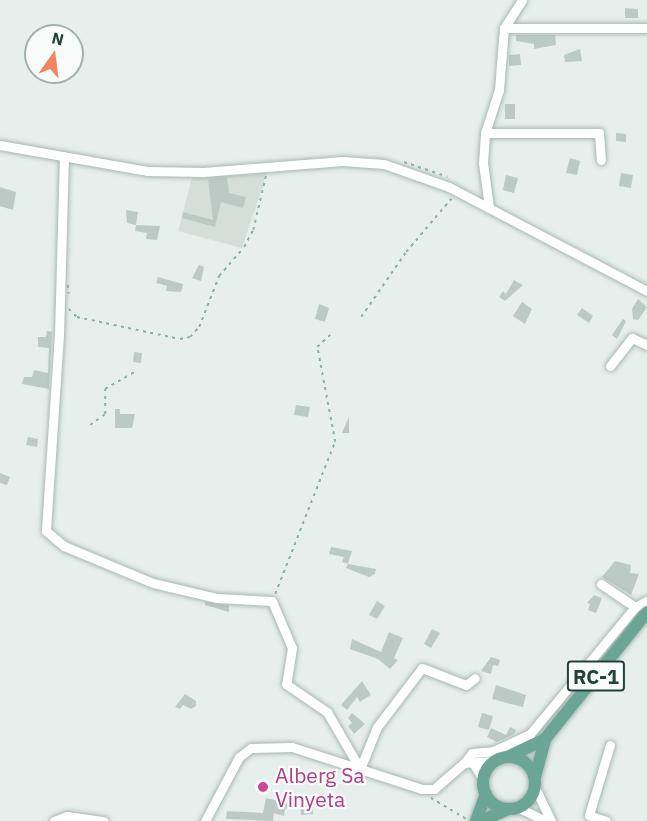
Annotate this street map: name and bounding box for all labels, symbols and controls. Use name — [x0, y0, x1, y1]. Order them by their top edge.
north arrow — [24, 24, 84, 84]
text: N — [50, 27, 66, 50]
road number: RC-1 — [566, 659, 626, 693]
place label: Alberg Sa Vinyeta — [275, 762, 365, 812]
marker: Alberg Sa Vinyeta — [256, 780, 270, 794]

